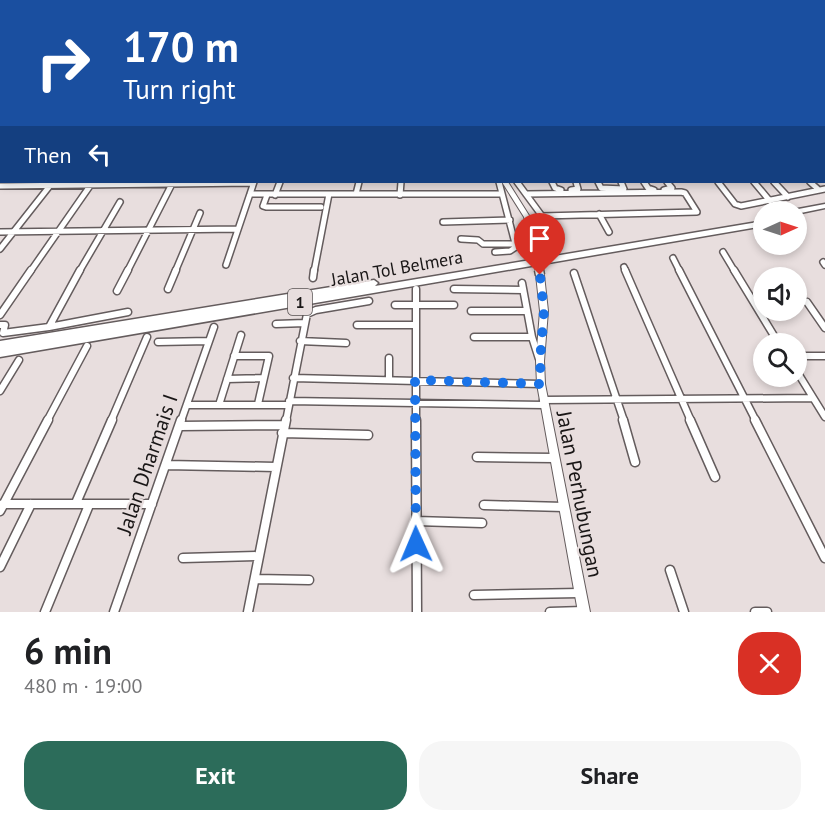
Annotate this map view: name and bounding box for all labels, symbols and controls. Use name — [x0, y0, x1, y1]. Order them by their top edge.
text: 170 m — [123, 19, 239, 74]
icon: right — [24, 24, 102, 102]
text: Turn right — [123, 72, 236, 106]
icon: left — [83, 138, 116, 171]
text: Then — [24, 141, 71, 169]
north arrow — [753, 201, 807, 255]
map controls — [753, 201, 807, 387]
pin — [514, 213, 565, 275]
icon: arrive — [523, 222, 556, 255]
street label: Jalan Tol Belmera — [328, 245, 465, 291]
button: sound — [753, 267, 807, 321]
road number: 1 — [288, 289, 312, 315]
button: search — [753, 333, 807, 387]
street label: Jalan Dharmais I — [110, 390, 184, 539]
street label: Jalan Perhubungan — [550, 407, 609, 580]
position arrow — [384, 512, 448, 576]
text: 6 min — [24, 627, 112, 674]
button: close — [738, 632, 801, 695]
text: 480 m · 19:00 — [24, 673, 142, 699]
button: Exit — [24, 741, 407, 810]
button: Share — [419, 741, 801, 810]

